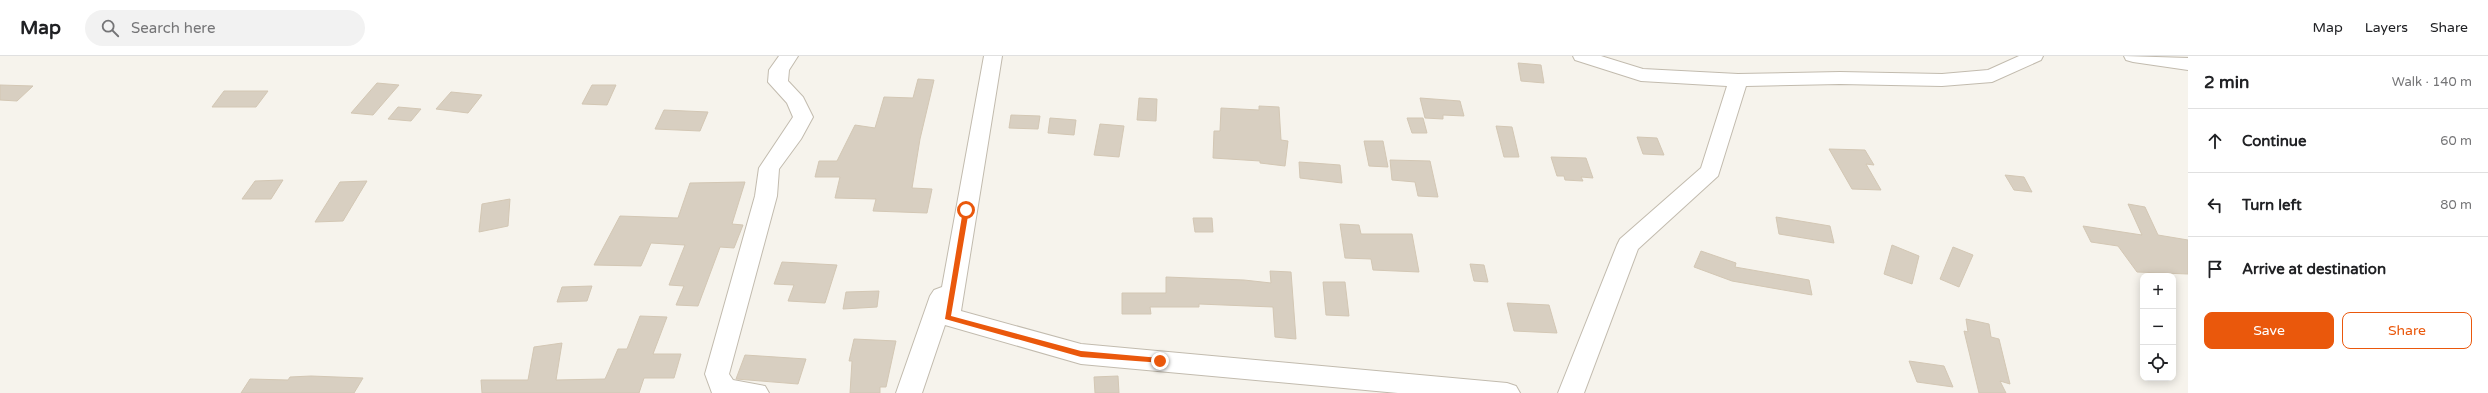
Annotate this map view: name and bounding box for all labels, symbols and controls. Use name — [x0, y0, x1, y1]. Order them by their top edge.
search box — [85, 10, 365, 46]
text: Map — [20, 17, 61, 39]
icon: search — [99, 17, 121, 39]
text: Search here — [131, 19, 215, 37]
text: Map — [2313, 19, 2343, 36]
text: Layers — [2365, 19, 2408, 36]
text: Share — [2430, 19, 2468, 36]
text: 2 min — [2204, 72, 2249, 93]
text: Walk · 140 m — [2392, 74, 2472, 90]
icon: ahead — [2204, 130, 2226, 152]
text: Continue — [2242, 132, 2306, 150]
text: 60 m — [2440, 133, 2472, 149]
icon: left — [2204, 194, 2226, 216]
text: Turn left — [2242, 196, 2302, 214]
text: 80 m — [2440, 197, 2472, 213]
route start — [957, 201, 975, 219]
icon: arrive — [2204, 258, 2226, 280]
text: Arrive at destination — [2242, 260, 2386, 278]
map controls — [2140, 273, 2176, 381]
button: + — [2140, 273, 2176, 309]
button: − — [2140, 309, 2176, 345]
button: Save — [2204, 312, 2334, 349]
button: Share — [2342, 312, 2472, 349]
button: locate — [2140, 345, 2176, 381]
route end — [1151, 352, 1169, 370]

